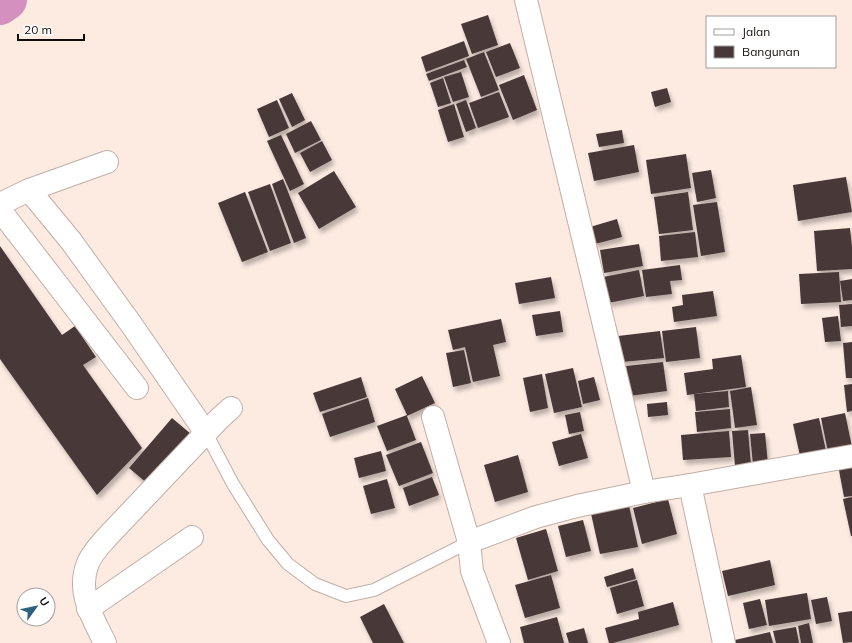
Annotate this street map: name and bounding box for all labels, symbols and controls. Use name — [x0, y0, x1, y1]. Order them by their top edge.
scale bar — [18, 16, 84, 42]
legend — [706, 16, 836, 68]
text: 20 m — [24, 22, 52, 37]
text: Jalan — [742, 24, 770, 39]
text: Bangunan — [742, 44, 800, 59]
north arrow — [16, 587, 56, 627]
text: U — [36, 594, 52, 609]

